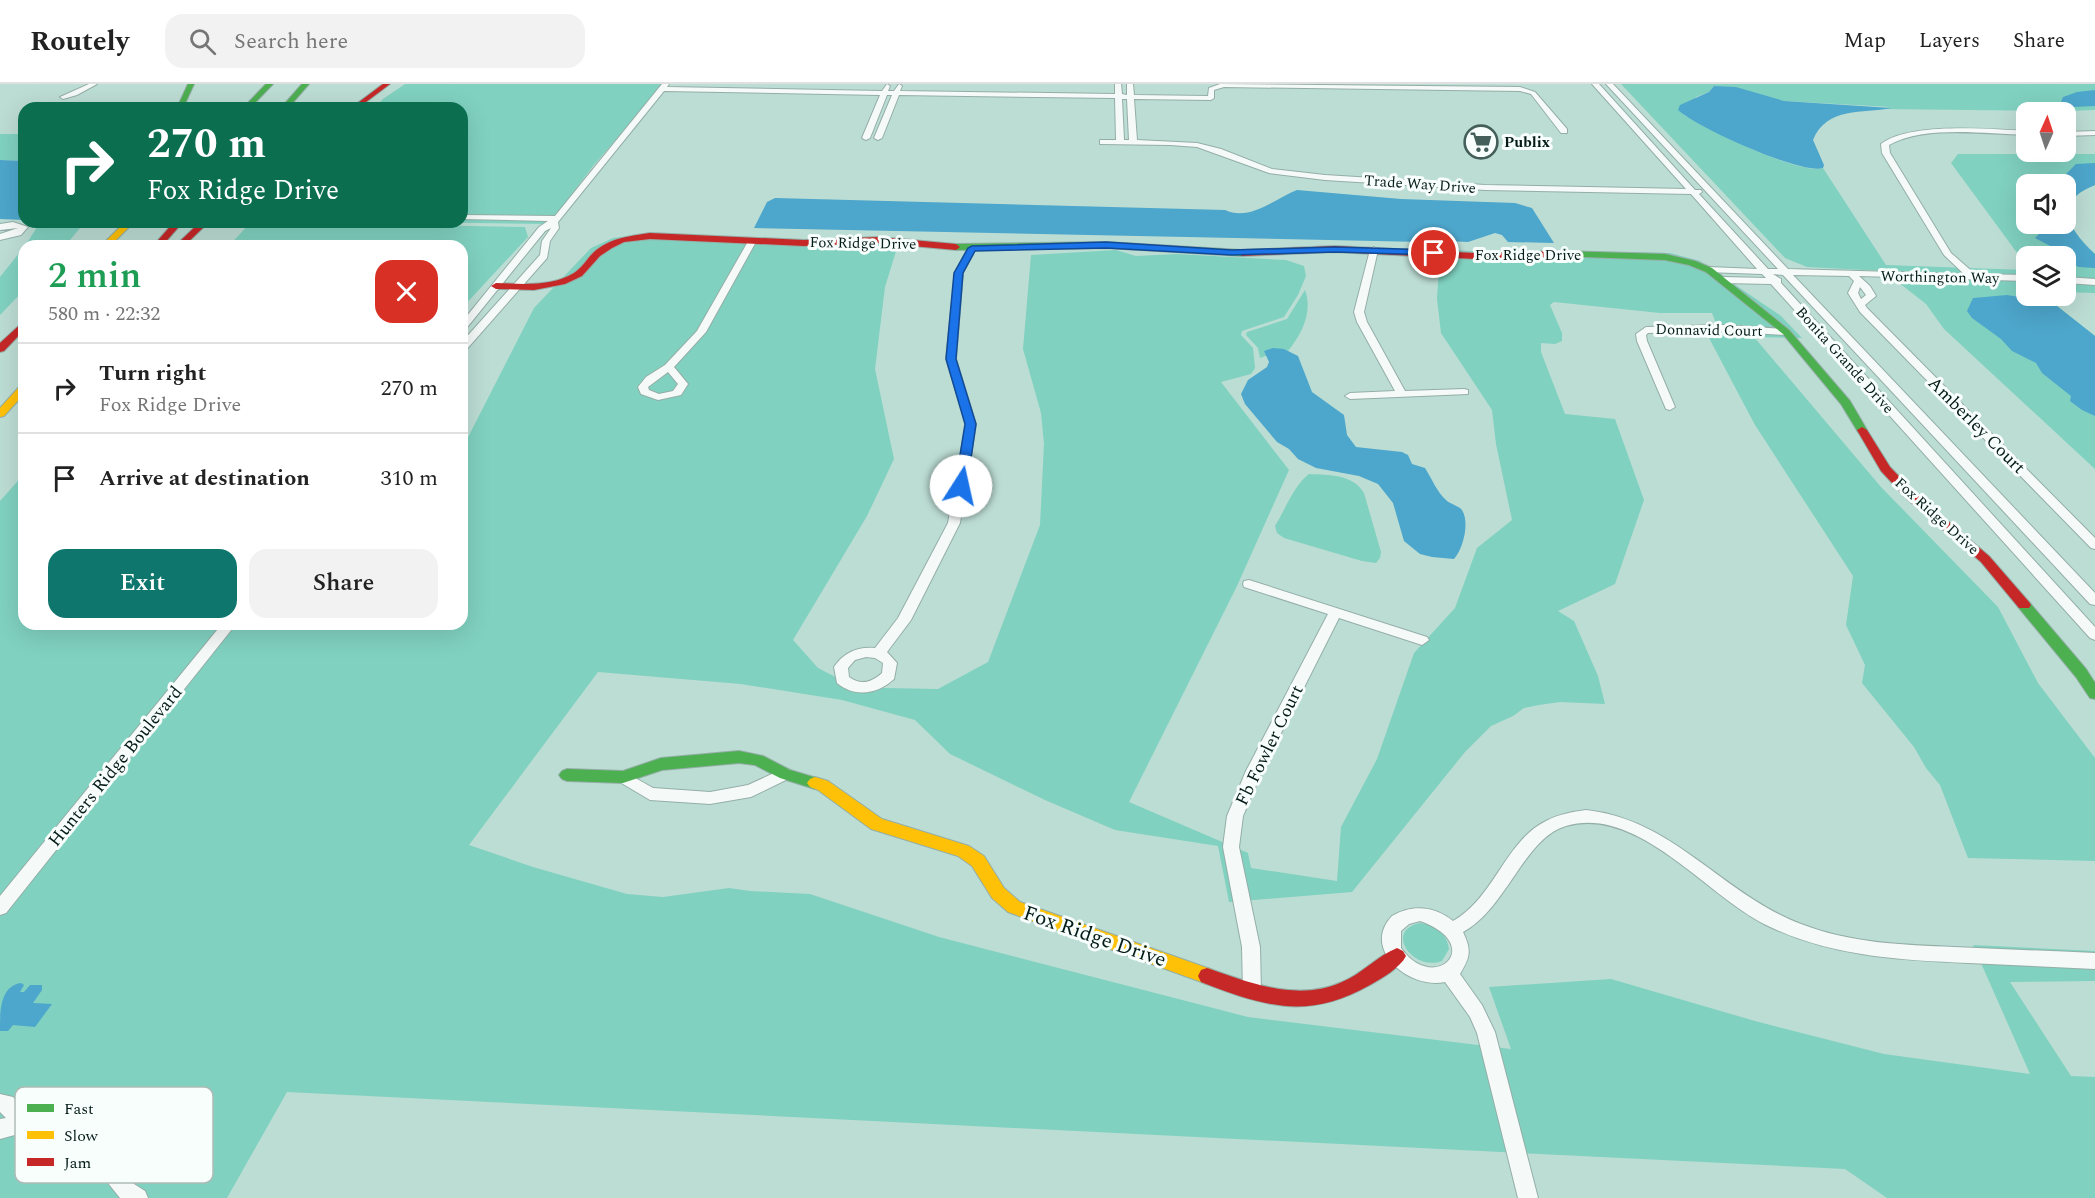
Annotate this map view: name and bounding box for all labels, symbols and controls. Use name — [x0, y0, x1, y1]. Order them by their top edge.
search box — [165, 14, 585, 68]
text: Routely — [30, 20, 129, 63]
icon: search — [186, 25, 219, 58]
text: Search here — [234, 25, 348, 58]
text: Map — [1844, 25, 1886, 57]
text: Layers — [1919, 25, 1980, 57]
text: Share — [2013, 25, 2065, 57]
north arrow — [2016, 102, 2076, 162]
map controls — [2016, 102, 2076, 306]
text: 270 m — [147, 113, 266, 176]
supermarket icon: Publix — [1463, 124, 1499, 160]
icon: right — [48, 126, 126, 204]
place label: Publix — [1504, 131, 1550, 154]
street label: Trade Way Drive — [1363, 169, 1477, 200]
text: Fox Ridge Drive — [147, 170, 339, 212]
button: sound — [2016, 174, 2076, 234]
pin — [1408, 227, 1459, 278]
street label: Fox Ridge Drive — [809, 231, 917, 256]
icon: arrive — [1417, 236, 1450, 269]
street label: Fox Ridge Drive — [1475, 244, 1581, 267]
button: layers — [2016, 246, 2076, 306]
text: 2 min — [48, 249, 141, 304]
button: close — [375, 260, 438, 323]
street label: Worthington Way — [1880, 265, 2000, 290]
text: 580 m · 22:32 — [48, 299, 160, 329]
street label: Bonita Grande Drive — [1790, 301, 1899, 419]
street label: Donnavid Court — [1655, 318, 1763, 343]
text: Turn right — [99, 357, 206, 390]
street label: Amberley Court — [1922, 370, 2032, 480]
icon: right — [48, 372, 81, 405]
text: 270 m — [381, 372, 438, 405]
text: Fox Ridge Drive — [99, 390, 241, 420]
position arrow — [929, 454, 993, 518]
icon: arrive — [48, 462, 81, 495]
text: Arrive at destination — [99, 462, 310, 495]
text: 310 m — [381, 462, 438, 495]
street label: Fox Ridge Drive — [1889, 472, 1984, 561]
button: Exit — [48, 549, 237, 618]
button: Share — [249, 549, 438, 618]
street label: Hunters Ridge Boulevard — [42, 680, 189, 853]
street label: Fb Fowler Court — [1229, 680, 1310, 810]
street label: Fox Ridge Drive — [1019, 898, 1170, 976]
legend — [15, 1087, 213, 1183]
text: Fast — [64, 1097, 94, 1121]
text: Slow — [64, 1124, 99, 1148]
text: Jam — [64, 1151, 92, 1175]

